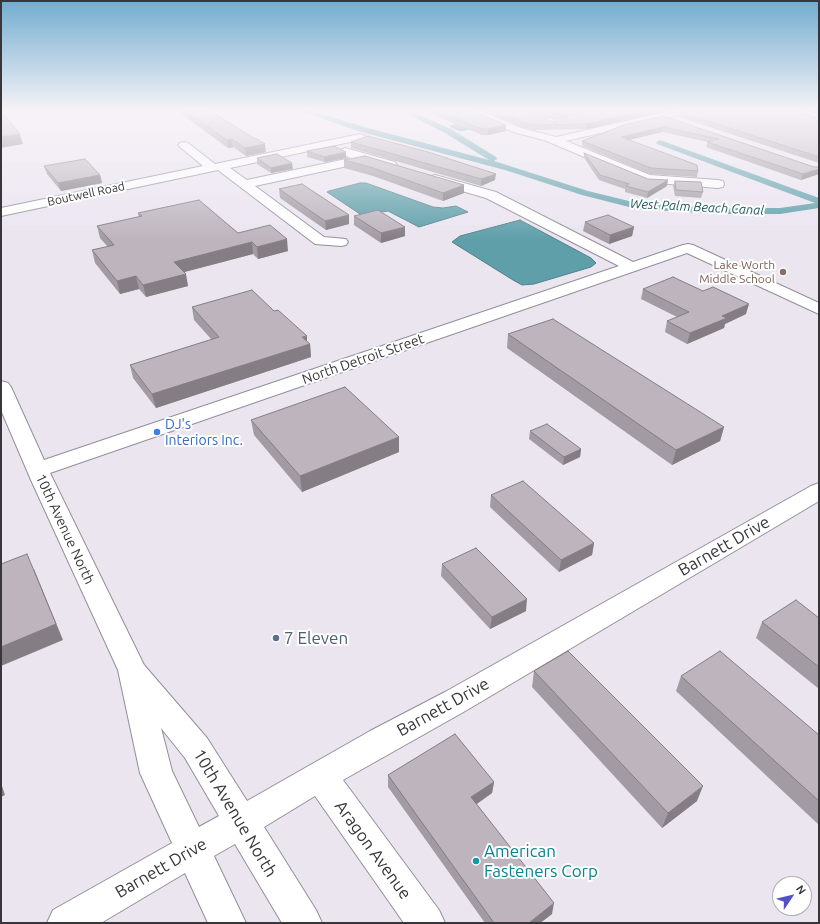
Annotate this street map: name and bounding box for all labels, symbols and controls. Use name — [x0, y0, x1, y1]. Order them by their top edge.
street label: Boutwell Road — [46, 179, 126, 209]
water label: West Palm Beach Canal — [630, 196, 764, 218]
place label: Lake Worth Middle School — [699, 258, 775, 286]
marker: Lake Worth Middle School — [778, 267, 788, 277]
street label: North Detroit Street — [300, 330, 426, 388]
place label: DJ's Interiors Inc. — [165, 416, 243, 448]
marker: DJ's Interiors Inc. — [152, 427, 162, 437]
street label: 10th Avenue North — [32, 471, 98, 587]
street label: Barnett Drive — [675, 512, 773, 580]
place label: 7 Eleven — [284, 628, 348, 648]
marker: 7 Eleven — [271, 633, 281, 643]
street label: Barnett Drive — [393, 673, 493, 741]
street label: 10th Avenue North — [189, 745, 281, 881]
street label: Aragon Avenue — [330, 797, 416, 903]
street label: Barnett Drive — [112, 834, 210, 902]
place label: American Fasteners Corp — [484, 841, 598, 881]
marker: American Fasteners Corp — [471, 856, 481, 866]
north arrow — [772, 876, 812, 916]
text: N — [794, 883, 808, 896]

